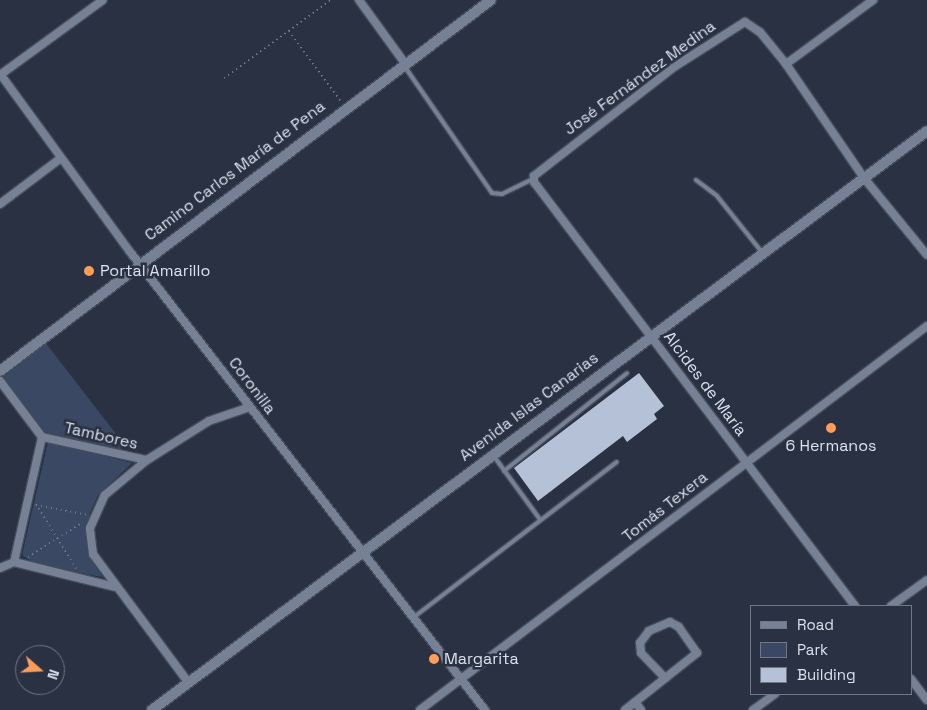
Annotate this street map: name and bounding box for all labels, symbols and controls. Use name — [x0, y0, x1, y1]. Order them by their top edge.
street label: José Fernández Medina — [561, 17, 719, 139]
street label: Camino Carlos María de Pena — [141, 97, 329, 245]
place label: Portal Amarillo — [100, 261, 211, 281]
marker: Portal Amarillo — [82, 264, 96, 278]
street label: Alcides de María — [659, 328, 751, 440]
street label: Avenida Islas Canarias — [456, 349, 602, 465]
street label: Coronilla — [224, 354, 280, 418]
street label: Tambores — [62, 418, 140, 454]
marker: 6 Hermanos — [825, 422, 837, 434]
place label: 6 Hermanos — [786, 436, 876, 456]
street label: Tomás Texera — [618, 468, 712, 546]
legend — [750, 605, 912, 695]
text: Road — [797, 615, 834, 634]
text: Park — [797, 640, 828, 659]
north arrow — [15, 645, 65, 695]
place label: Margarita — [444, 649, 519, 669]
marker: Margarita — [428, 653, 440, 665]
text: Building — [797, 665, 856, 684]
text: N — [43, 667, 63, 682]

